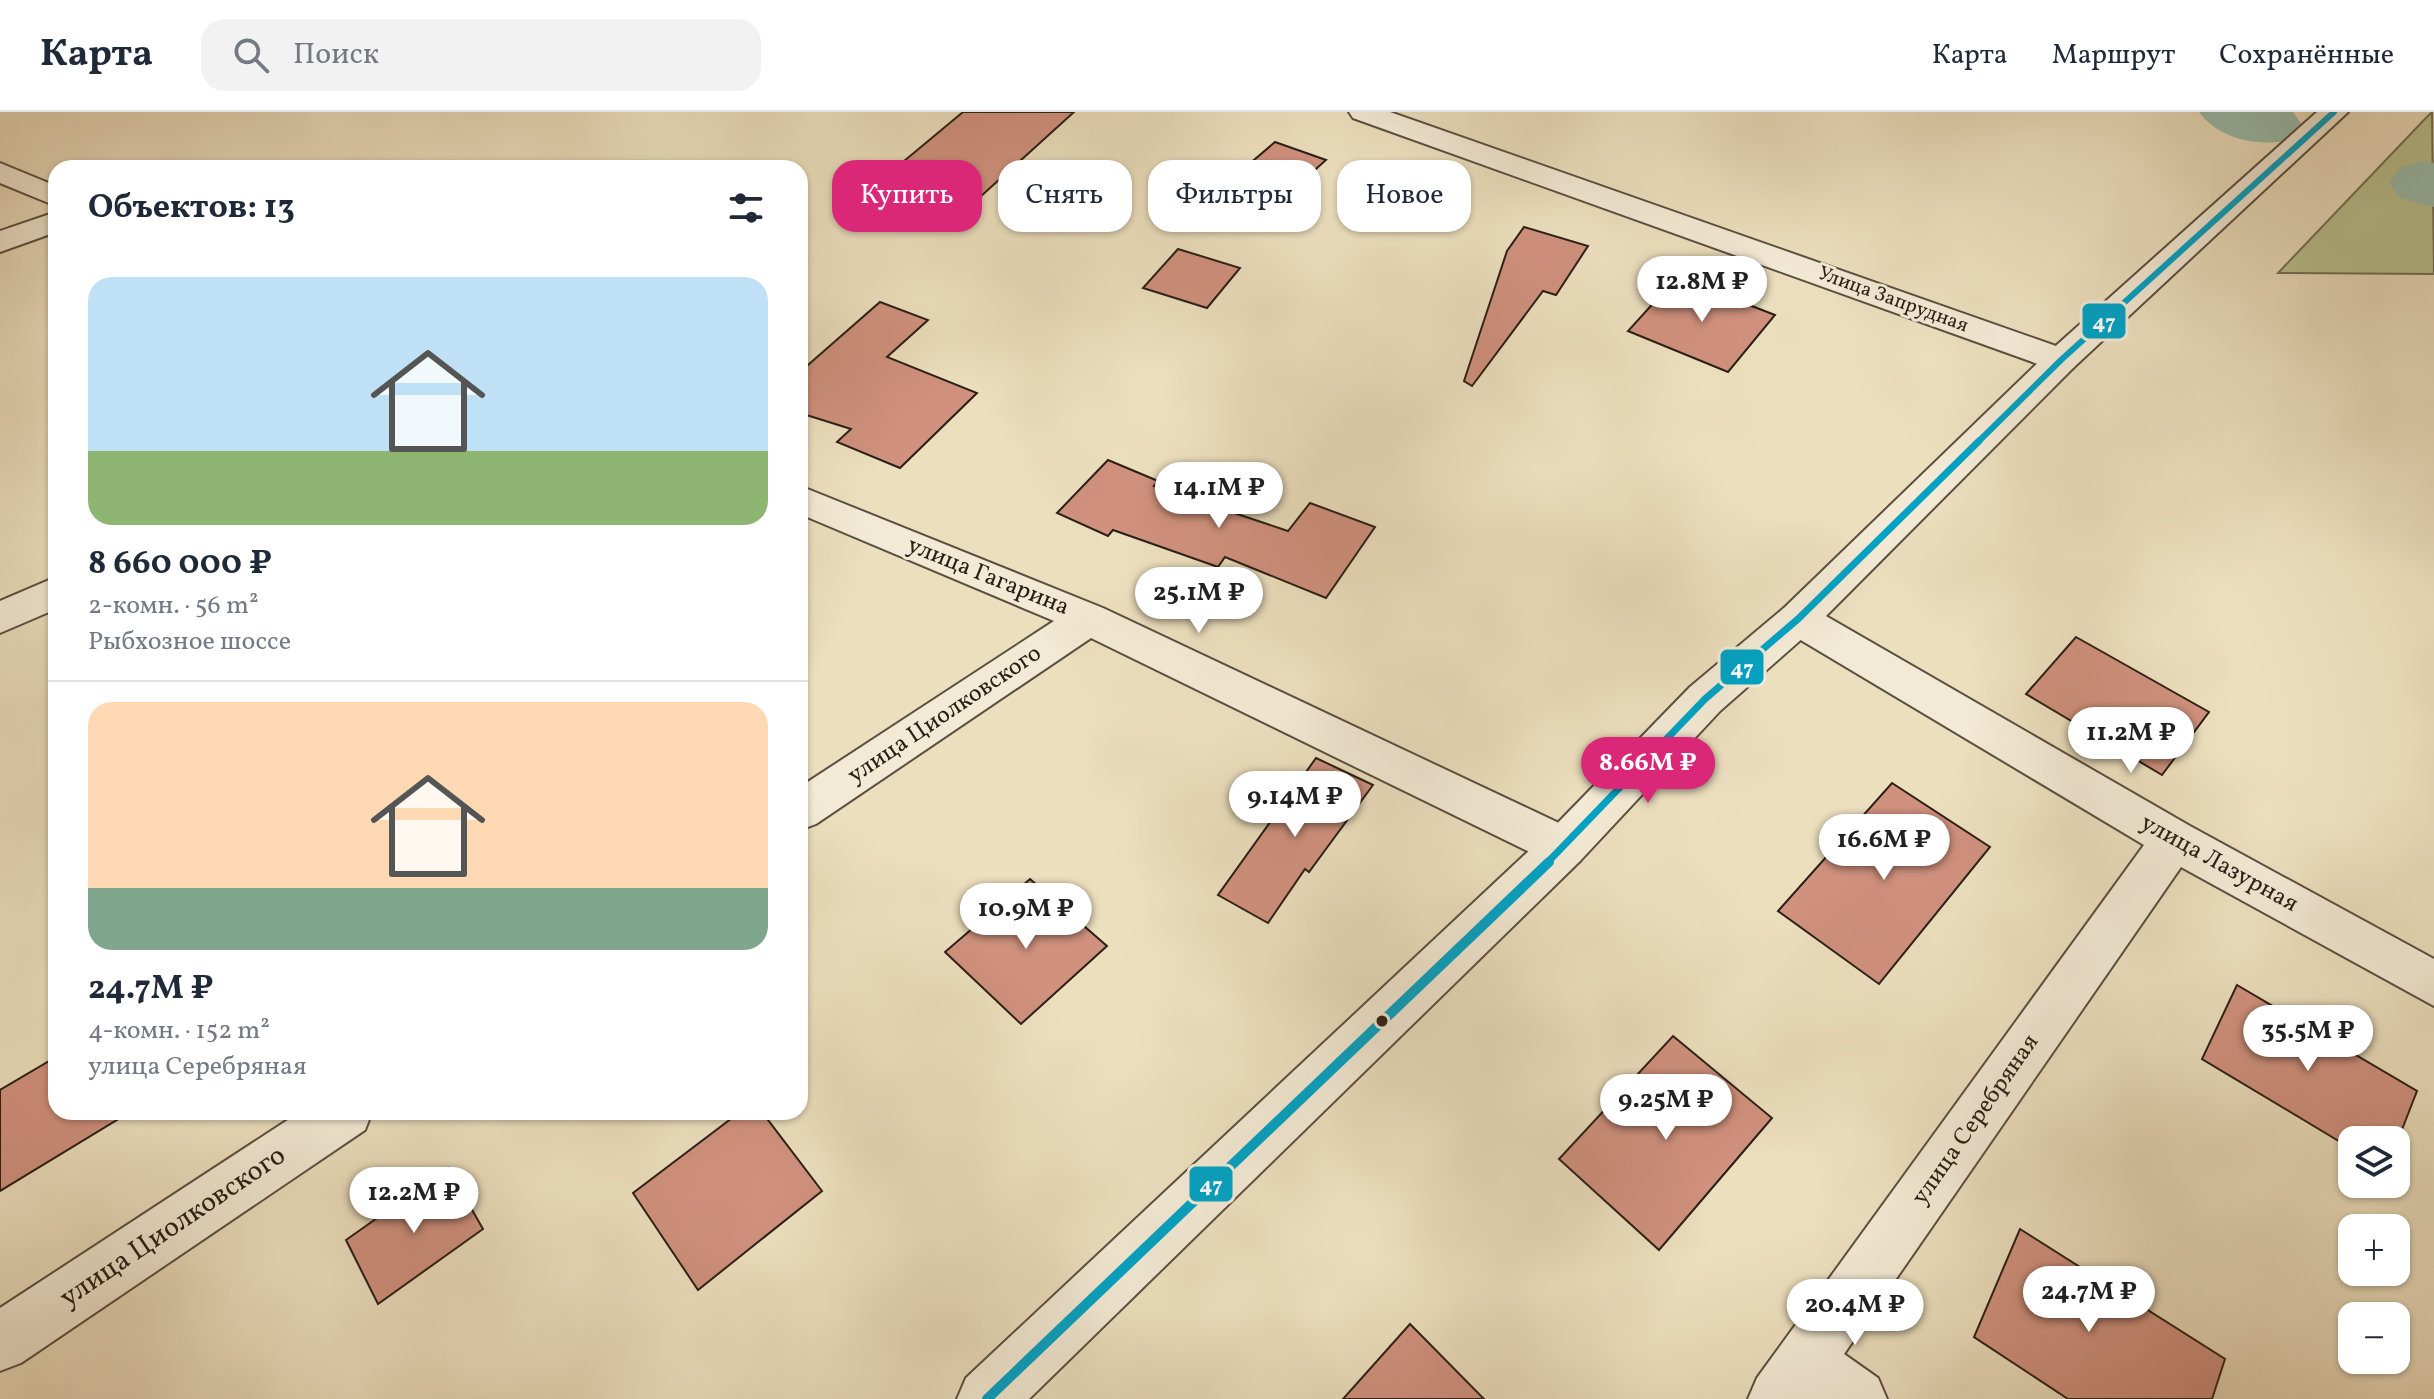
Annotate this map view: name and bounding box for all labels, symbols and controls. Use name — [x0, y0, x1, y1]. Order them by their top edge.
search box — [201, 19, 761, 91]
text: Карта — [40, 29, 153, 82]
icon: search — [229, 33, 273, 77]
text: Поиск — [293, 34, 379, 76]
text: Карта — [1932, 36, 2008, 75]
text: Маршрут — [2052, 36, 2175, 75]
text: Сохранённые — [2219, 36, 2394, 75]
chip: Купить — [832, 160, 982, 232]
chip: Снять — [998, 160, 1132, 232]
chip: Фильтры — [1148, 160, 1321, 232]
chip: Новое — [1337, 160, 1471, 232]
text: Объектов: 13 — [88, 185, 295, 232]
icon: filters — [724, 186, 768, 230]
pin: 12.8M ₽ — [1628, 256, 1776, 324]
street label: Улица Запрудная — [1814, 260, 1972, 340]
text: 12.8M ₽ — [1655, 264, 1749, 300]
line badge: 47 — [2081, 302, 2127, 340]
text: 47 — [2092, 308, 2116, 339]
icon: home — [356, 329, 500, 473]
pin: 14.1M ₽ — [1145, 462, 1293, 530]
text: 14.1M ₽ — [1173, 470, 1265, 506]
street label: улица Гагарина — [902, 529, 1074, 625]
text: 8 660 000 ₽ — [88, 541, 272, 588]
pin: 25.1M ₽ — [1125, 567, 1273, 635]
text: 25.1M ₽ — [1153, 575, 1245, 611]
text: 2-комн. · 56 m² — [88, 588, 259, 624]
text: Рыбхозное шоссе — [88, 624, 291, 660]
street label: улица Циолковского — [841, 637, 1049, 793]
line badge: 47 — [1719, 648, 1765, 686]
text: 47 — [1730, 654, 1754, 685]
pin: 11.2M ₽ — [2057, 707, 2205, 775]
text: 11.2M ₽ — [2086, 715, 2176, 751]
pin: 8.66M ₽ — [1574, 737, 1722, 805]
text: 8.66M ₽ — [1599, 745, 1697, 781]
icon: home — [356, 754, 500, 898]
pin: 9.14M ₽ — [1221, 771, 1369, 839]
text: 9.14M ₽ — [1247, 779, 1343, 815]
street label: улица Лазурная — [2134, 807, 2304, 921]
pin: 16.6M ₽ — [1810, 814, 1958, 882]
text: 16.6M ₽ — [1837, 822, 1931, 858]
pin: 10.9M ₽ — [952, 883, 1100, 951]
text: 10.9M ₽ — [978, 891, 1074, 927]
text: 24.7M ₽ — [88, 966, 214, 1013]
pin: 35.5M ₽ — [2234, 1005, 2382, 1073]
text: 4-комн. · 152 m² — [88, 1013, 270, 1049]
unlabelled marker — [1374, 1013, 1390, 1029]
text: 35.5M ₽ — [2261, 1013, 2355, 1049]
street label: улица Серебряная — [1904, 1028, 2048, 1212]
text: улица Серебряная — [88, 1049, 306, 1085]
pin: 9.25M ₽ — [1592, 1074, 1740, 1142]
text: 9.25M ₽ — [1618, 1082, 1714, 1118]
map controls — [2338, 1126, 2410, 1374]
button: layers — [2338, 1126, 2410, 1198]
street label: улица Циолковского — [52, 1137, 294, 1317]
line badge: 47 — [1188, 1165, 1234, 1203]
pin: 12.2M ₽ — [340, 1167, 488, 1235]
text: 47 — [1199, 1171, 1223, 1202]
text: 12.2M ₽ — [367, 1175, 461, 1211]
button: + — [2338, 1214, 2410, 1286]
pin: 24.7M ₽ — [2015, 1266, 2163, 1334]
text: 24.7M ₽ — [2041, 1274, 2137, 1310]
pin: 20.4M ₽ — [1781, 1279, 1929, 1347]
text: 20.4M ₽ — [1805, 1287, 1905, 1323]
button: − — [2338, 1302, 2410, 1374]

